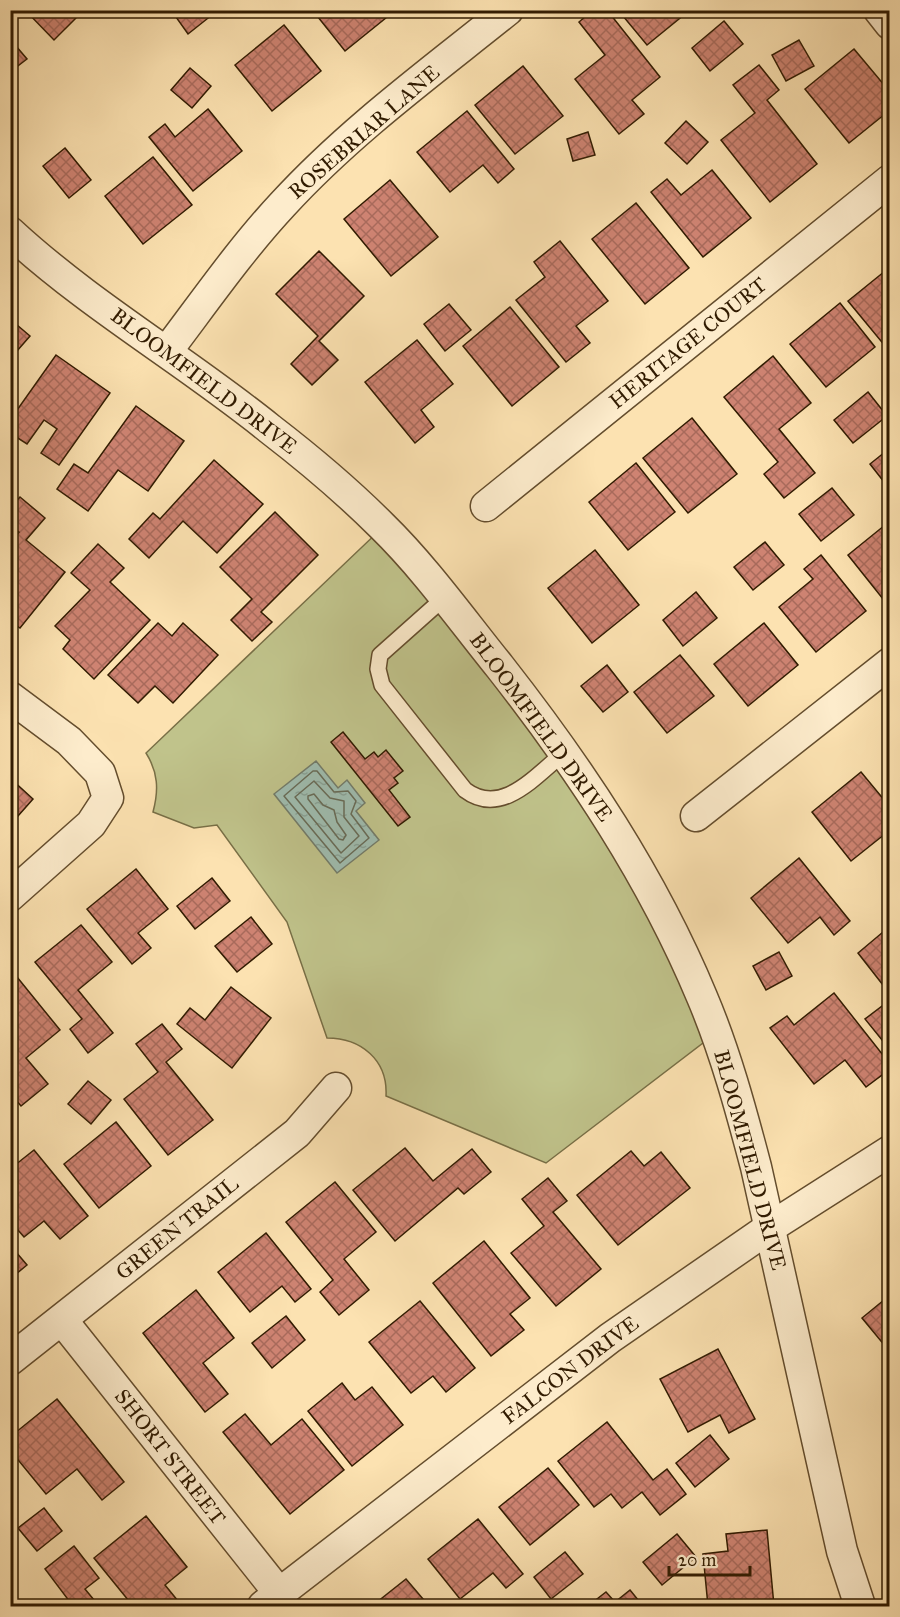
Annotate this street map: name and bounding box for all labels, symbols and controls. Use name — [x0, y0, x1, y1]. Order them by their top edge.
street label: ROSEBRIAR LANE — [283, 59, 445, 205]
street label: HERITAGE COURT — [604, 272, 772, 414]
street label: BLOOMFIELD DRIVE — [106, 302, 302, 460]
street label: BLOOMFIELD DRIVE — [464, 628, 618, 826]
street label: BLOOMFIELD DRIVE — [708, 1047, 792, 1273]
street label: GREEN TRAIL — [110, 1170, 244, 1285]
street label: FALCON DRIVE — [496, 1310, 644, 1430]
street label: SHORT STREET — [109, 1384, 231, 1530]
scale bar — [669, 1539, 750, 1577]
text: 20 m — [678, 1549, 716, 1571]

